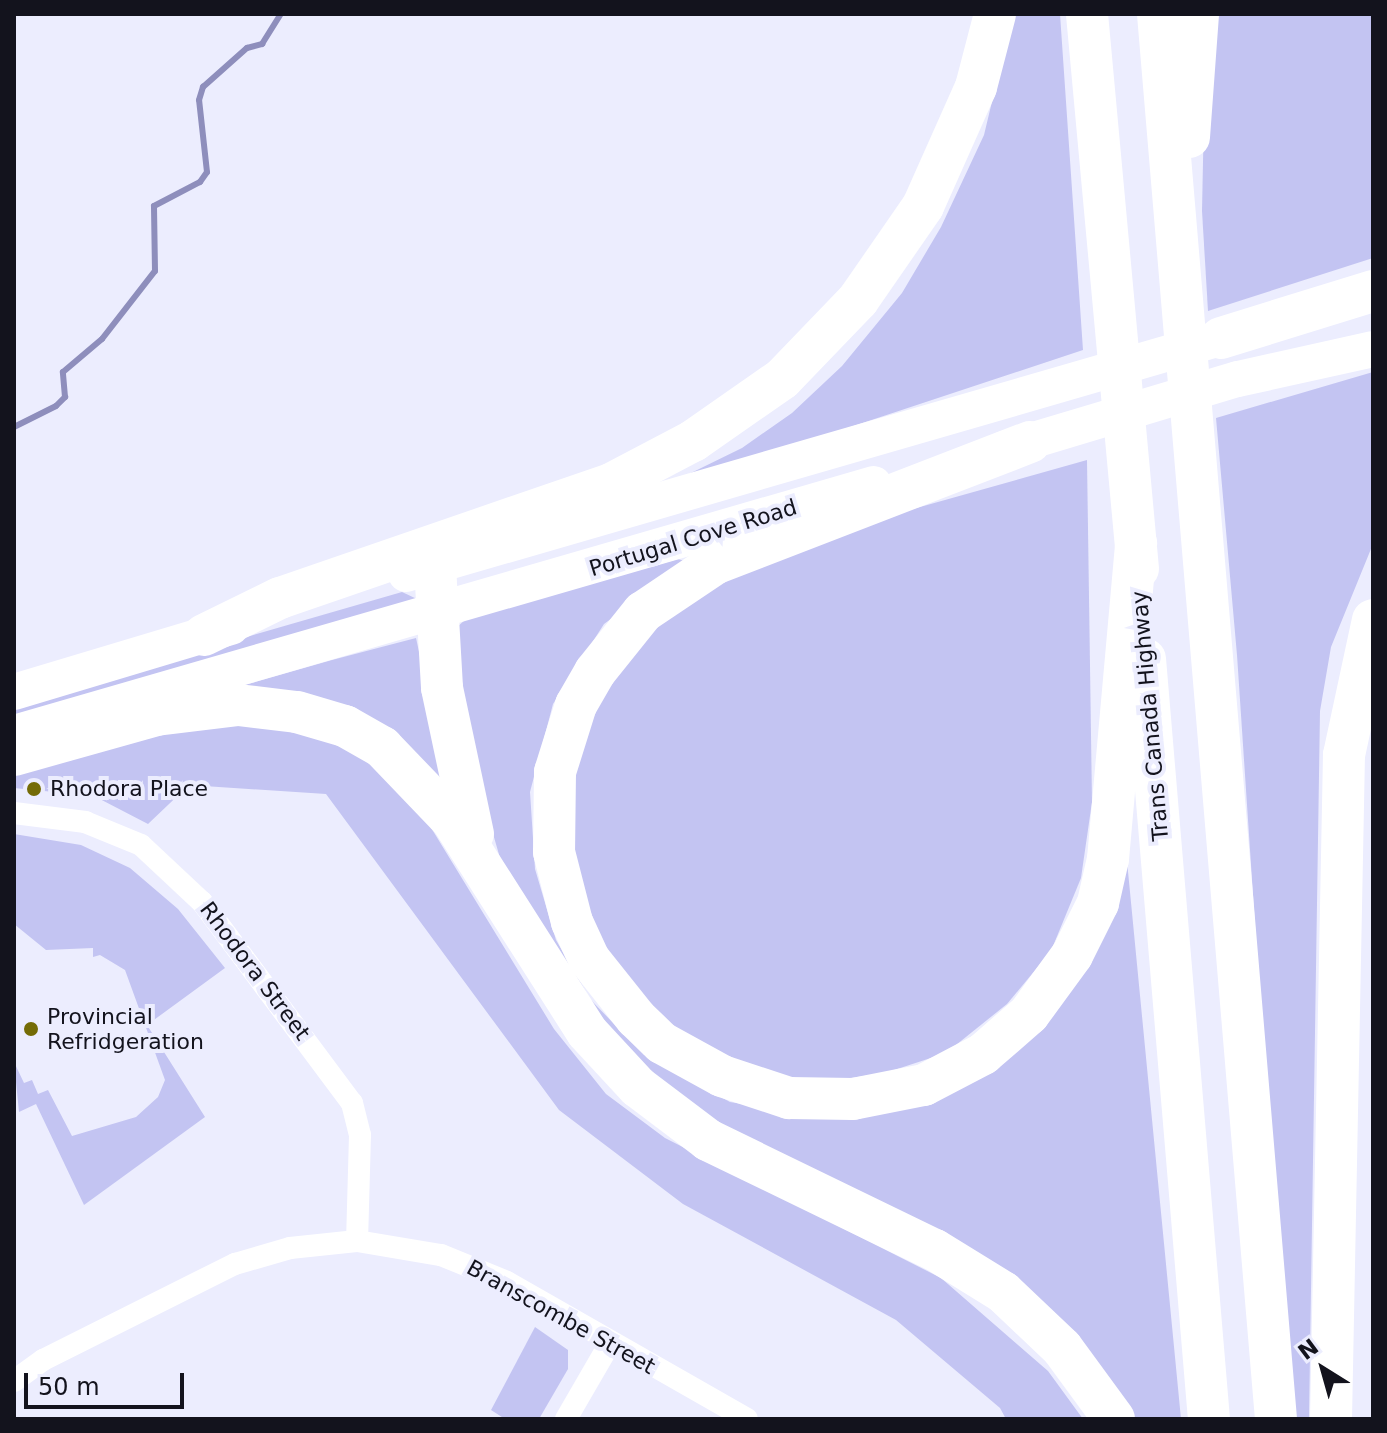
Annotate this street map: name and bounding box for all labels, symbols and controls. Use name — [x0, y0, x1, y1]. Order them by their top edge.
street label: Portugal Cove Road — [586, 494, 800, 582]
street label: Trans Canada Highway — [1126, 590, 1174, 842]
place label: Rhodora Place — [50, 776, 208, 802]
marker: Rhodora Place — [25, 780, 43, 798]
street label: Rhodora Street — [194, 897, 316, 1045]
place label: Provincial Refridgeration — [47, 1003, 204, 1054]
marker: Provincial Refridgeration — [22, 1020, 40, 1038]
street label: Branscombe Street — [462, 1254, 660, 1380]
north arrow — [1283, 1329, 1363, 1409]
text: N — [1293, 1334, 1323, 1365]
scale bar — [28, 1357, 188, 1407]
text: 50 m — [38, 1373, 100, 1401]

